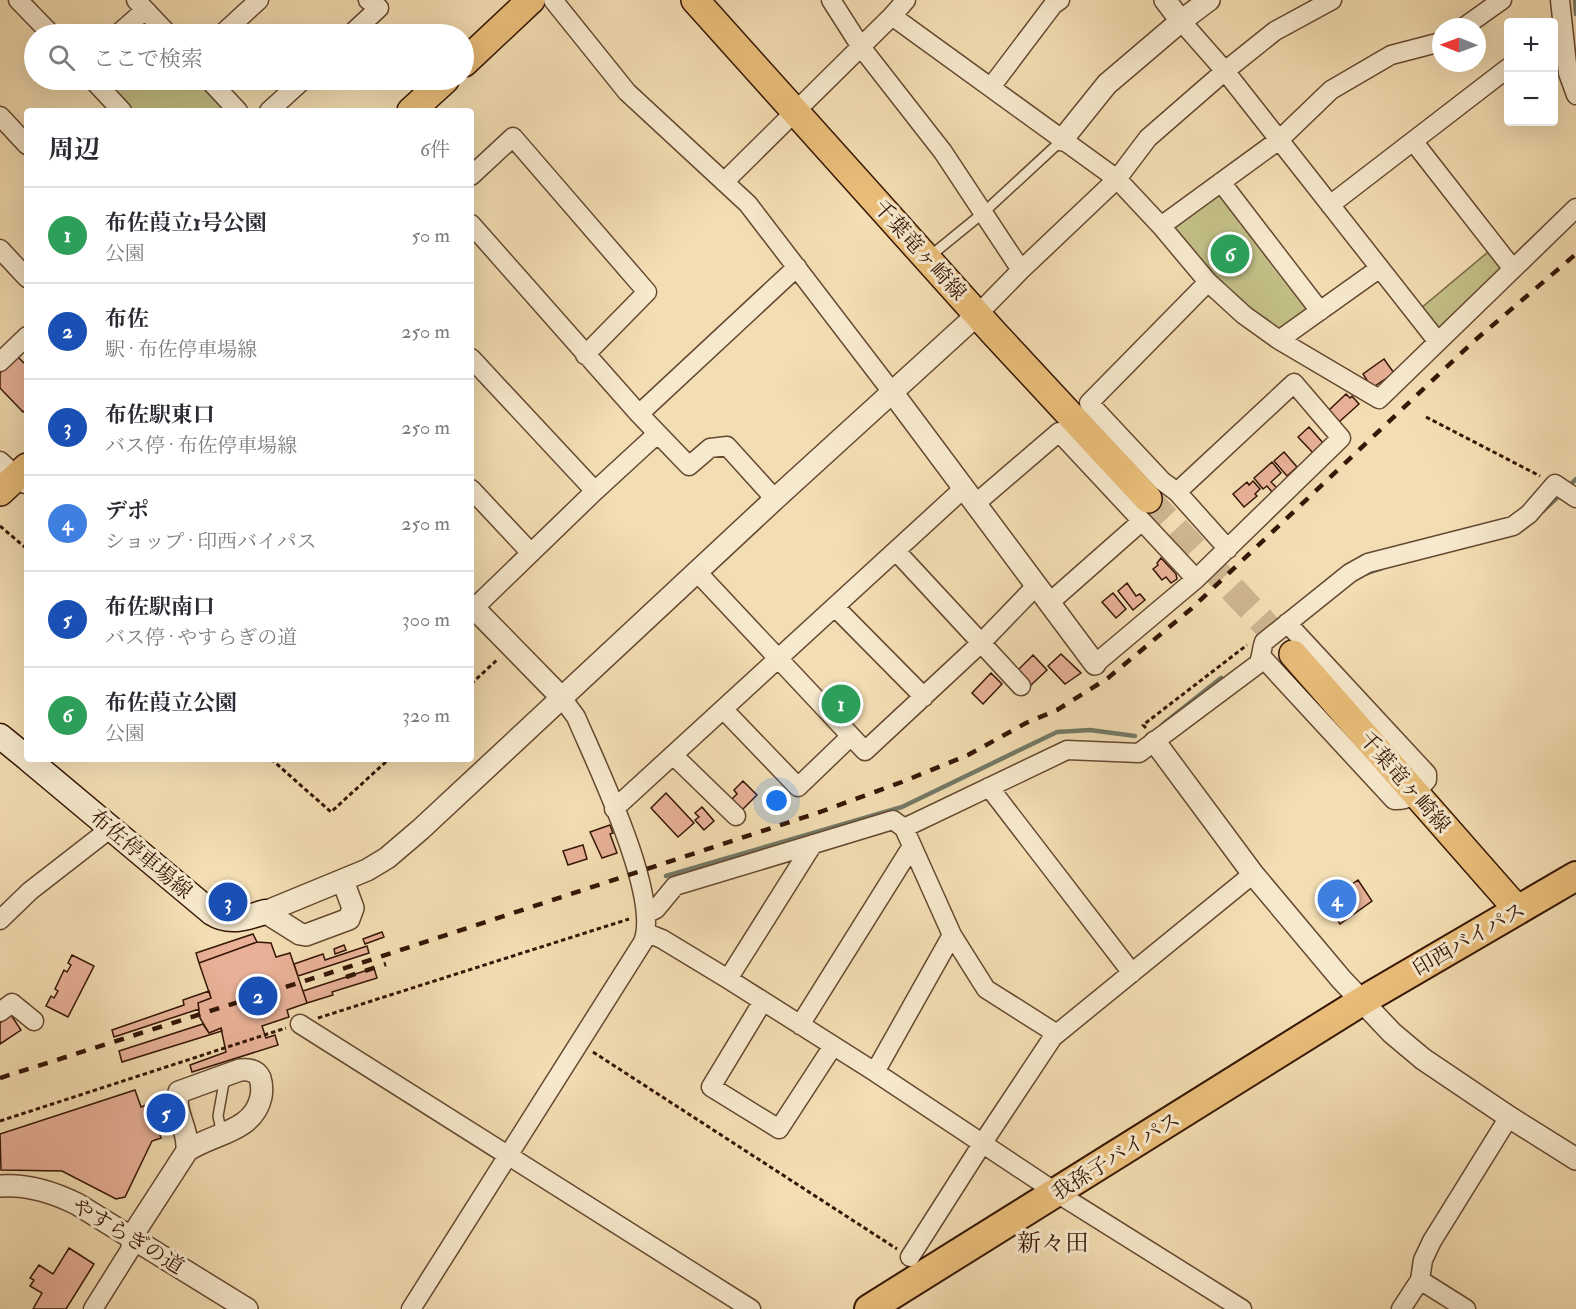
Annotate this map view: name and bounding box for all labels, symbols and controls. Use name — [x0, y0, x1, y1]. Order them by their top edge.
north arrow — [1432, 18, 1486, 72]
map controls — [1504, 18, 1558, 126]
button: + — [1504, 18, 1558, 72]
search box — [24, 24, 474, 90]
icon: search — [45, 41, 78, 74]
text: ここで検索 — [93, 45, 203, 73]
button: − — [1504, 72, 1558, 126]
text: 周辺 — [48, 134, 100, 166]
text: 6件 — [420, 137, 450, 162]
street label: 千葉竜ヶ崎線 — [867, 194, 972, 306]
text: 布佐葭立1号公園 — [105, 209, 267, 237]
text: 1 — [64, 223, 71, 248]
text: 50 m — [411, 223, 450, 248]
pin: 6 — [1210, 232, 1250, 276]
text: 公園 — [105, 241, 145, 266]
text: 布佐 — [105, 305, 149, 333]
text: 2 — [62, 319, 73, 344]
text: 250 m — [401, 319, 450, 344]
text: 駅 · 布佐停車場線 — [105, 337, 257, 362]
text: 布佐駅東口 — [105, 401, 215, 429]
text: 3 — [64, 415, 71, 440]
text: 250 m — [401, 415, 450, 440]
text: バス停 · 布佐停車場線 — [105, 433, 297, 458]
text: デポ — [105, 497, 149, 525]
text: 4 — [62, 511, 73, 536]
text: 250 m — [401, 511, 450, 536]
text: ショップ · 印西バイパス — [105, 529, 317, 554]
text: 布佐駅南口 — [105, 593, 215, 621]
text: 5 — [63, 607, 72, 632]
text: 300 m — [402, 607, 450, 632]
text: バス停 · やすらぎの道 — [105, 625, 297, 650]
pin: 1 — [822, 682, 860, 726]
text: 布佐葭立公園 — [105, 689, 237, 717]
text: 6 — [62, 703, 73, 728]
text: 320 m — [402, 703, 450, 728]
text: 公園 — [105, 721, 145, 746]
street label: 千葉竜ヶ崎線 — [1353, 726, 1456, 839]
your location — [762, 786, 791, 815]
street label: 布佐停車場線 — [84, 804, 198, 905]
pin: 4 — [1318, 876, 1356, 922]
pin: 3 — [208, 880, 248, 924]
street label: 印西バイパス — [1408, 896, 1530, 983]
pin: 2 — [238, 974, 278, 1018]
pin: 5 — [146, 1090, 186, 1136]
street label: 我孫子バイパス — [1047, 1106, 1186, 1207]
street label: やすらぎの道 — [67, 1192, 189, 1280]
district label: 新々田 — [1017, 1228, 1089, 1259]

